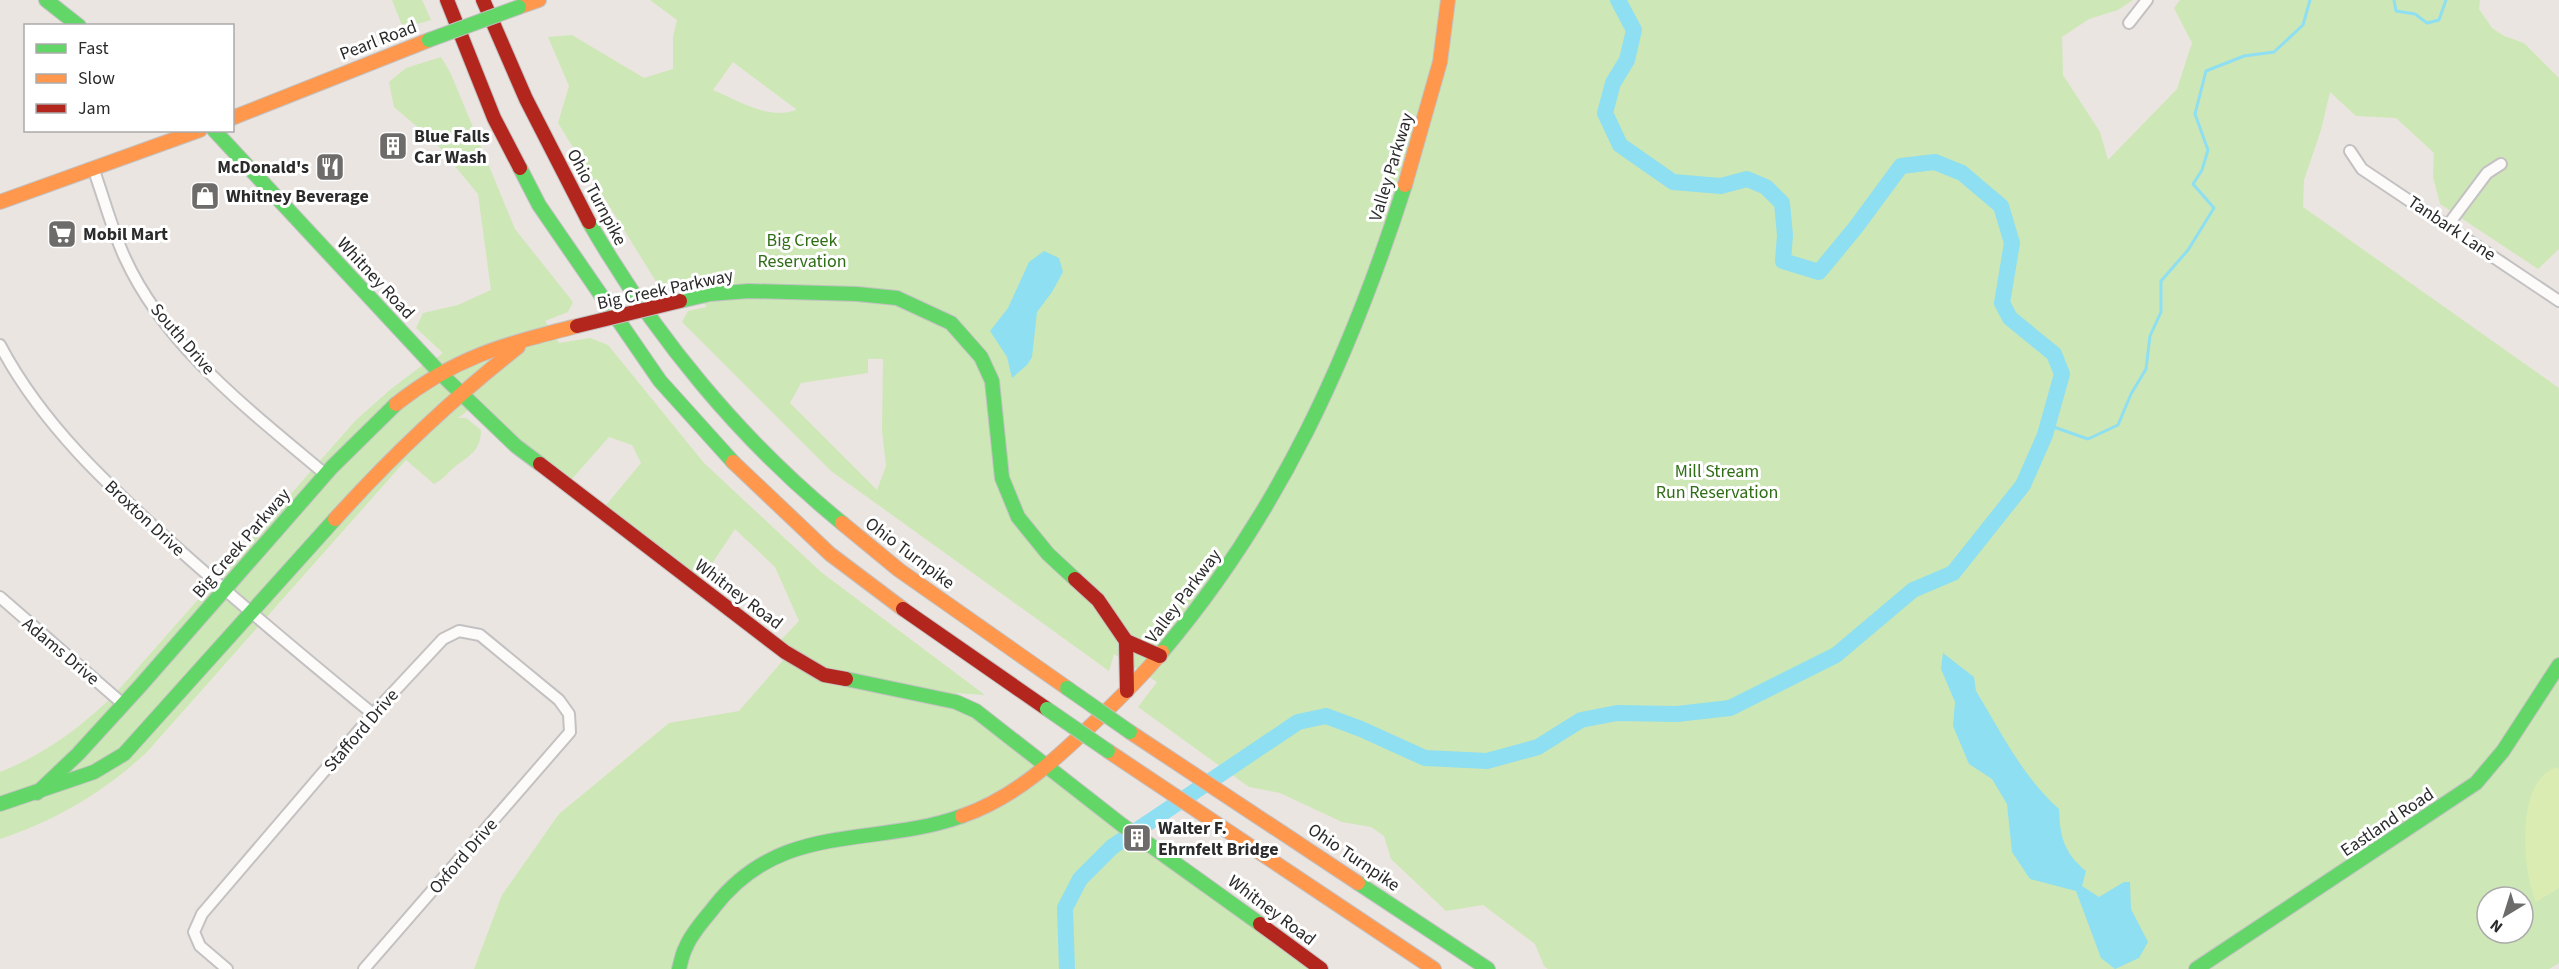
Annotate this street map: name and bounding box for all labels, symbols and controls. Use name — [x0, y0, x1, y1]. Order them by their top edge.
street label: Pearl Road — [336, 14, 420, 67]
legend — [24, 24, 234, 132]
text: Fast — [78, 36, 109, 61]
text: Slow — [78, 66, 115, 91]
text: Jam — [78, 96, 111, 121]
street label: Valley Parkway — [1363, 109, 1420, 224]
place label: Blue Falls Car Wash — [414, 124, 490, 170]
building icon: Blue Falls Car Wash — [377, 130, 409, 162]
street label: Ohio Turnpike — [561, 145, 633, 250]
restaurant icon: McDonald's — [314, 151, 346, 183]
place label: McDonald's — [217, 155, 309, 180]
shop icon: Whitney Beverage — [189, 180, 221, 212]
place label: Whitney Beverage — [226, 184, 369, 209]
street label: Tanbark Lane — [2403, 190, 2501, 267]
supermarket icon: Mobil Mart — [46, 218, 78, 250]
place label: Mobil Mart — [83, 222, 168, 247]
park label: Big Creek Reservation — [757, 228, 847, 274]
street label: Whitney Road — [331, 232, 420, 325]
street label: Big Creek Parkway — [595, 263, 736, 316]
street label: South Drive — [144, 298, 221, 381]
park label: Mill Stream Run Reservation — [1656, 459, 1778, 505]
street label: Broxton Drive — [99, 475, 190, 562]
street label: Big Creek Parkway — [187, 483, 297, 604]
street label: Ohio Turnpike — [860, 511, 960, 595]
street label: Valley Parkway — [1140, 544, 1227, 649]
street label: Whitney Road — [690, 553, 788, 636]
street label: Adams Drive — [17, 612, 105, 691]
street label: Stafford Drive — [318, 683, 405, 777]
street label: Eastland Road — [2336, 782, 2439, 863]
street label: Oxford Drive — [423, 813, 503, 900]
place label: Walter F. Ehrnfelt Bridge — [1158, 816, 1278, 862]
street label: Ohio Turnpike — [1303, 817, 1405, 897]
building icon: Walter F. Ehrnfelt Bridge — [1121, 822, 1153, 854]
street label: Whitney Road — [1223, 869, 1321, 952]
north arrow — [2475, 885, 2535, 945]
text: N — [2485, 914, 2507, 938]

